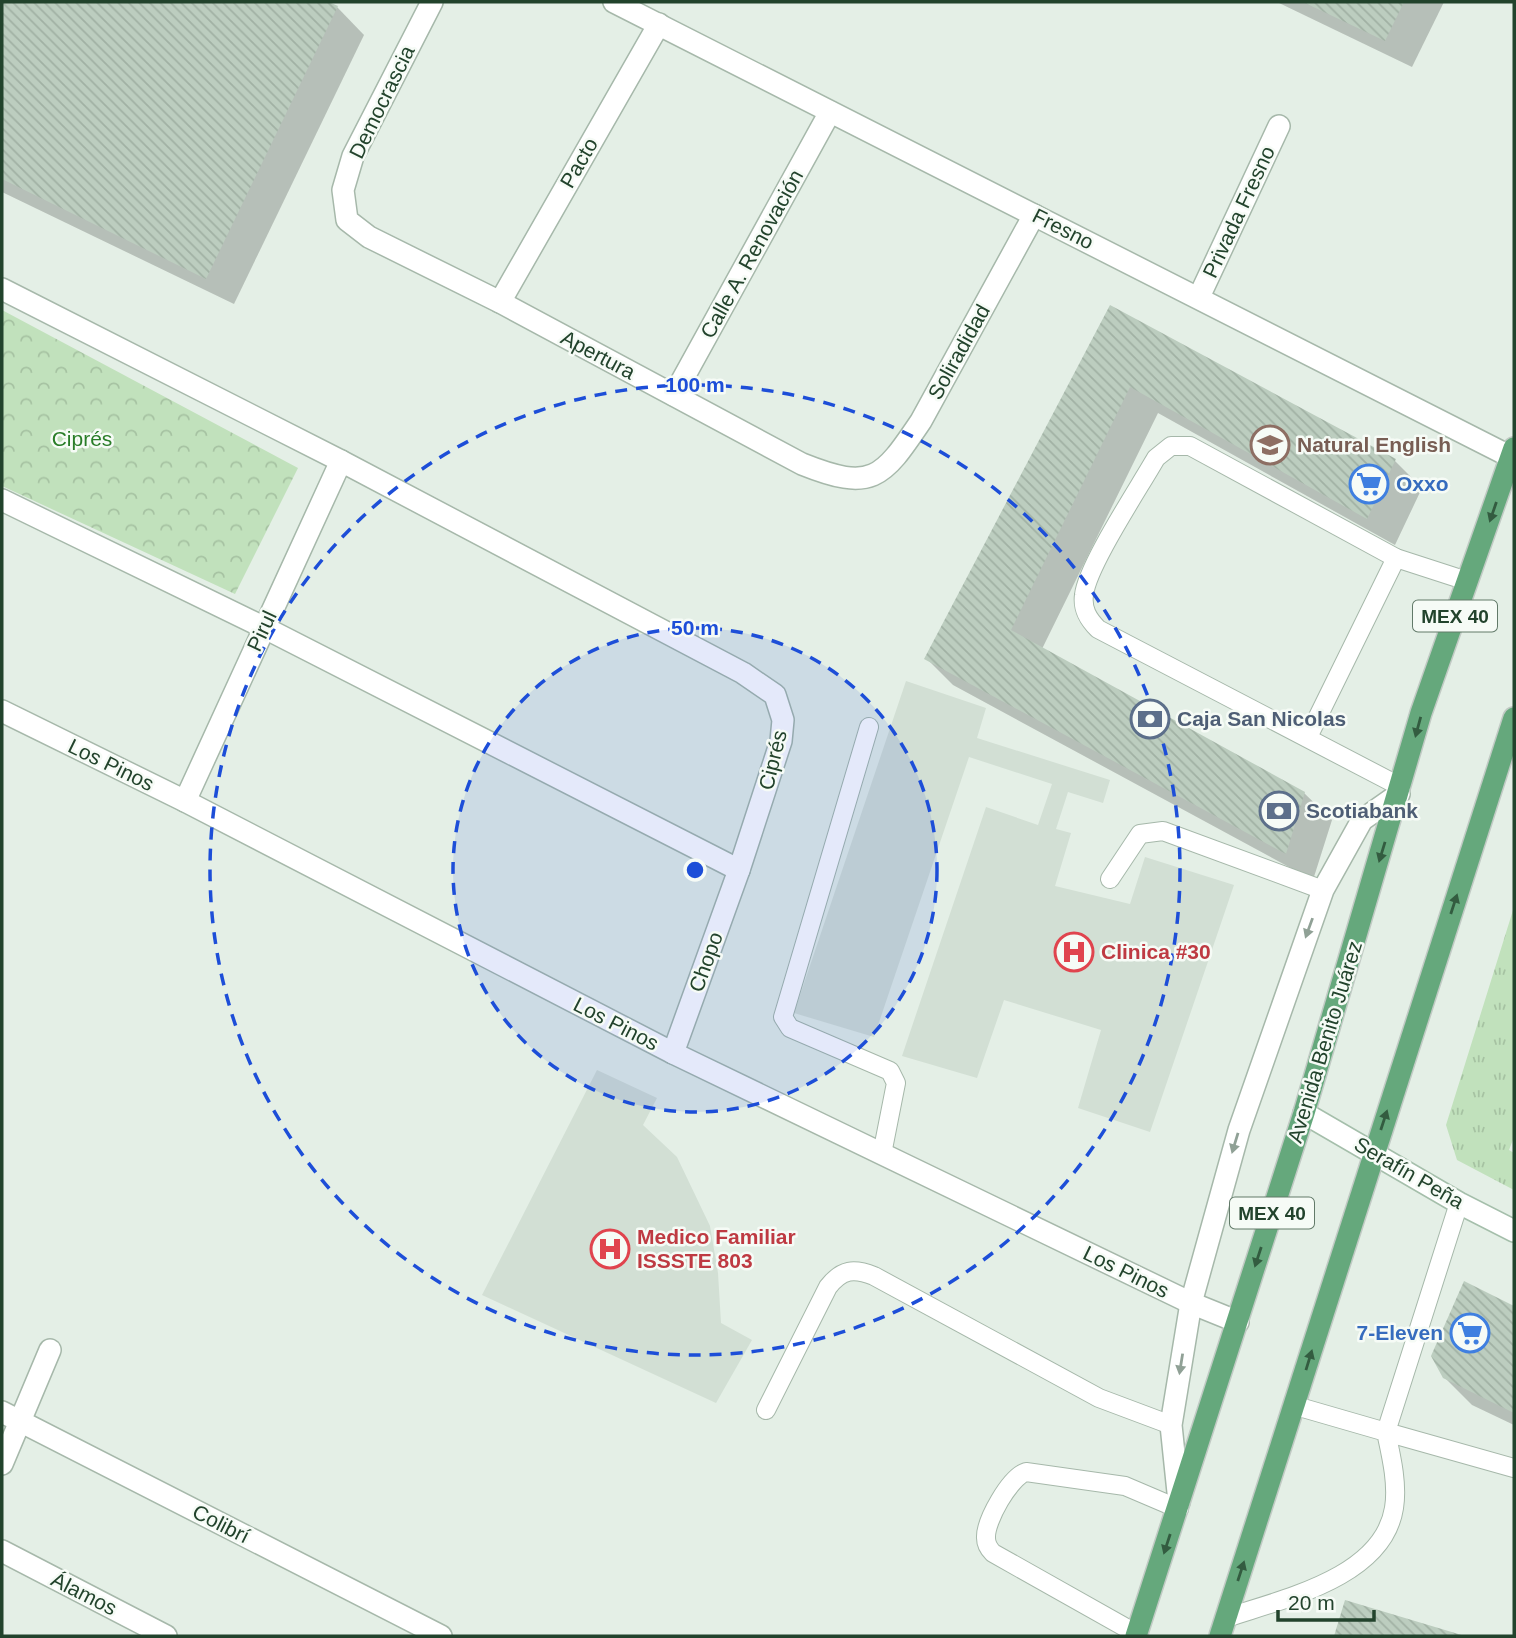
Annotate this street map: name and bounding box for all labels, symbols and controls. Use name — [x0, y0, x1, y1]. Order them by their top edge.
street label: Democrascia — [344, 41, 419, 162]
street label: Pacto — [555, 134, 602, 192]
street label: Privada Fresno — [1198, 142, 1279, 281]
street label: Calle A. Renovación — [696, 165, 807, 342]
street label: Fresno — [1029, 203, 1098, 254]
street label: Soliradidad — [923, 300, 994, 403]
street label: Apertura — [557, 325, 639, 384]
text: 100 m — [665, 373, 725, 396]
school or university icon: Natural English — [1249, 424, 1291, 466]
park label: Ciprés — [52, 427, 112, 450]
place label: Natural English — [1297, 433, 1451, 456]
supermarket icon: Oxxo — [1348, 463, 1390, 505]
place label: Oxxo — [1396, 472, 1449, 495]
one-way arrow — [1487, 502, 1498, 523]
road number: MEX 40 — [1413, 600, 1497, 632]
street label: Pirul — [242, 607, 281, 655]
text: 50 m — [671, 616, 719, 639]
bank icon: Caja San Nicolas — [1129, 698, 1171, 740]
place label: Caja San Nicolas — [1177, 707, 1346, 730]
one-way arrow — [1412, 717, 1422, 738]
street label: Ciprés — [754, 728, 791, 792]
street label: Los Pinos — [65, 734, 158, 795]
bank icon: Scotiabank — [1258, 790, 1300, 832]
place label: Scotiabank — [1306, 799, 1418, 822]
one-way arrow — [1377, 842, 1387, 863]
centre of rings — [683, 858, 707, 882]
one-way arrow — [1450, 893, 1460, 914]
one-way arrow — [1303, 918, 1314, 939]
street label: Chopo — [684, 929, 727, 995]
hospital icon: Clinica #30 — [1053, 931, 1095, 973]
street label: Avenida Benito Juárez — [1283, 938, 1366, 1146]
place label: Clinica #30 — [1101, 940, 1211, 963]
street label: Los Pinos — [570, 992, 663, 1055]
one-way arrow — [1380, 1110, 1390, 1131]
street label: Serafín Peña — [1350, 1132, 1468, 1213]
one-way arrow — [1230, 1133, 1240, 1154]
road number: MEX 40 — [1230, 1198, 1314, 1228]
place label: Medico Familiar ISSSTE 803 — [637, 1225, 796, 1272]
hospital icon: Medico Familiar ISSSTE 803 — [589, 1228, 631, 1270]
street label: Los Pinos — [1080, 1241, 1173, 1302]
one-way arrow — [1252, 1247, 1263, 1268]
supermarket icon: 7-Eleven — [1449, 1312, 1491, 1354]
place label: 7-Eleven — [1357, 1321, 1443, 1344]
one-way arrow — [1305, 1350, 1315, 1371]
one-way arrow — [1175, 1353, 1186, 1375]
street label: Colibrí — [189, 1500, 254, 1548]
one-way arrow — [1162, 1534, 1172, 1555]
one-way arrow — [1236, 1561, 1247, 1582]
street label: Álamos — [48, 1567, 121, 1620]
scale bar — [1278, 1578, 1374, 1622]
text: 20 m — [1288, 1591, 1335, 1614]

